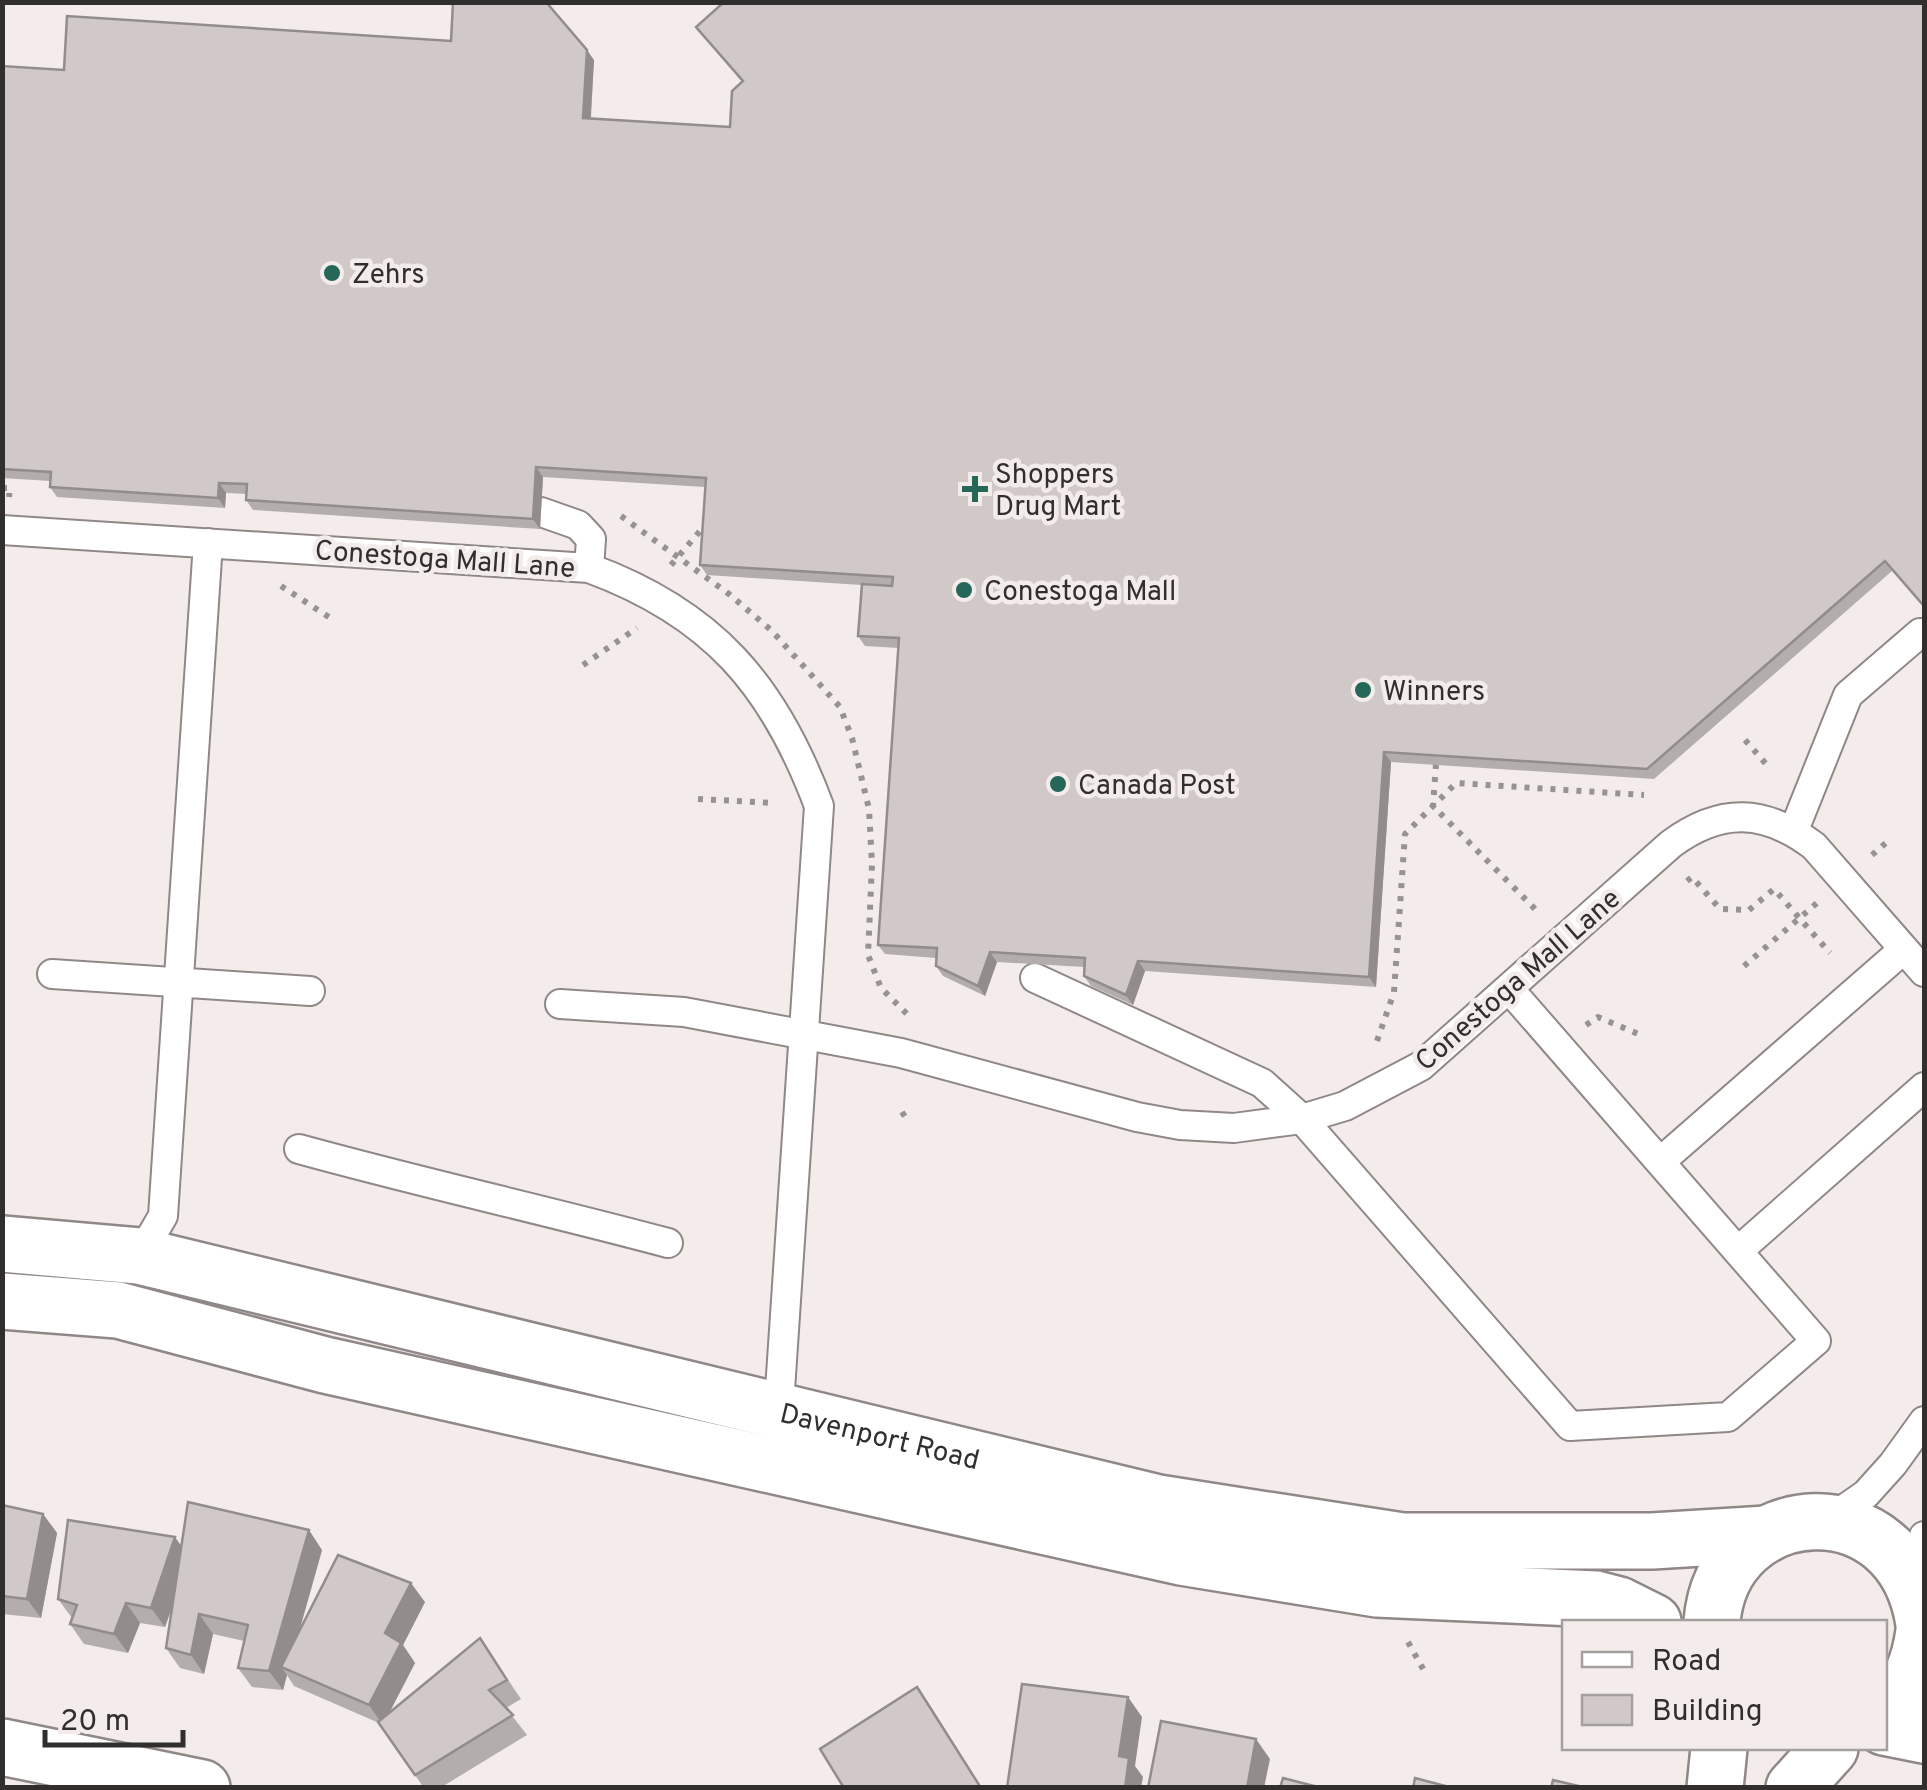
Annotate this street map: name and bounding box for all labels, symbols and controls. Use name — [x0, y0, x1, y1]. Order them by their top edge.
place label: Zehrs — [352, 258, 425, 294]
marker: Zehrs — [321, 262, 343, 284]
place label: Shoppers Drug Mart — [995, 458, 1121, 526]
marker: Shoppers Drug Mart — [964, 478, 986, 500]
street label: Conestoga Mall Lane — [313, 534, 576, 588]
place label: Conestoga Mall — [984, 575, 1176, 611]
marker: Conestoga Mall — [953, 579, 975, 601]
place label: Winners — [1383, 675, 1485, 711]
marker: Winners — [1352, 679, 1374, 701]
place label: Canada Post — [1078, 769, 1236, 805]
marker: Canada Post — [1047, 773, 1069, 795]
street label: Conestoga Mall Lane — [1409, 882, 1629, 1080]
street label: Davenport Road — [776, 1397, 983, 1480]
legend — [1562, 1620, 1887, 1750]
text: Road — [1652, 1644, 1721, 1681]
scale bar — [45, 1685, 182, 1747]
text: Building — [1652, 1694, 1763, 1731]
text: 20 m — [60, 1704, 130, 1741]

